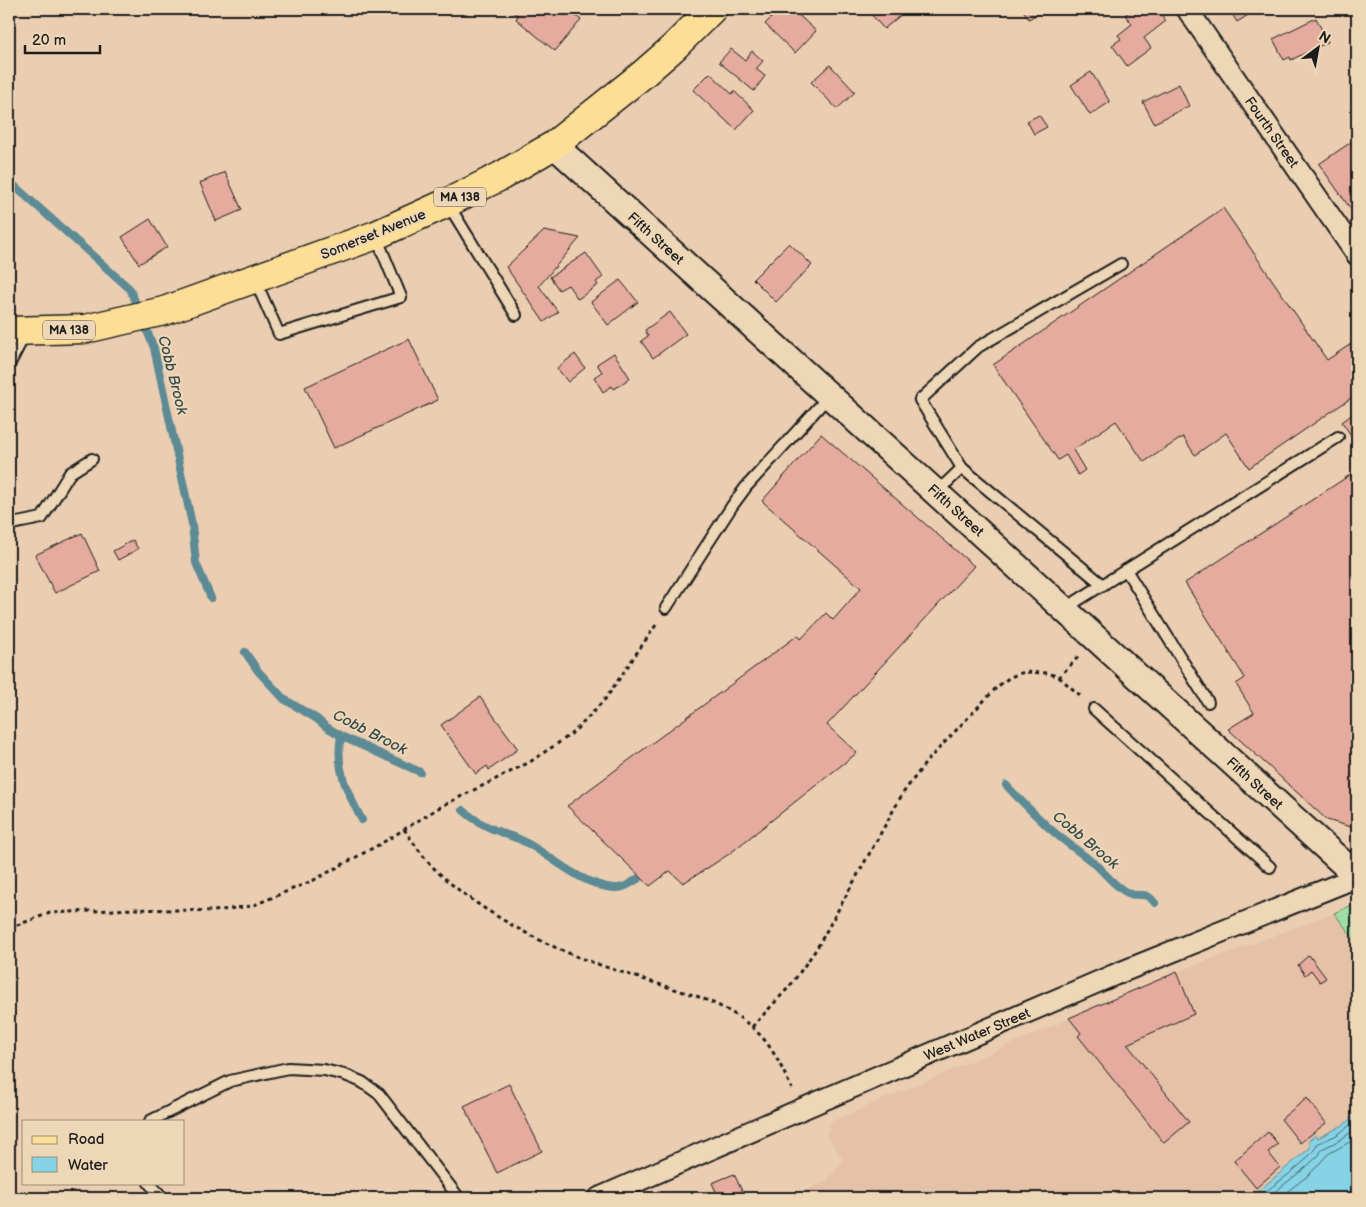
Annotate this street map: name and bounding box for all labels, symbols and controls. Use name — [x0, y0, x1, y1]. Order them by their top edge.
scale bar — [25, 22, 100, 54]
north arrow — [1294, 22, 1344, 72]
text: N — [1316, 27, 1334, 47]
text: 20 m — [32, 31, 66, 50]
street label: Fourth Street — [1241, 94, 1303, 172]
road number: MA 138 — [434, 188, 486, 206]
street label: Somerset Avenue — [318, 206, 428, 263]
street label: Fifth Street — [624, 209, 688, 269]
road number: MA 138 — [43, 320, 95, 340]
water label: Cobb Brook — [154, 334, 192, 417]
street label: Fifth Street — [924, 481, 988, 541]
water label: Cobb Brook — [329, 706, 411, 760]
street label: Fifth Street — [1223, 754, 1287, 814]
water label: Cobb Brook — [1049, 807, 1123, 874]
street label: West Water Street — [921, 1004, 1034, 1065]
legend — [22, 1120, 185, 1184]
text: Road — [68, 1130, 104, 1149]
text: Water — [68, 1156, 108, 1175]

